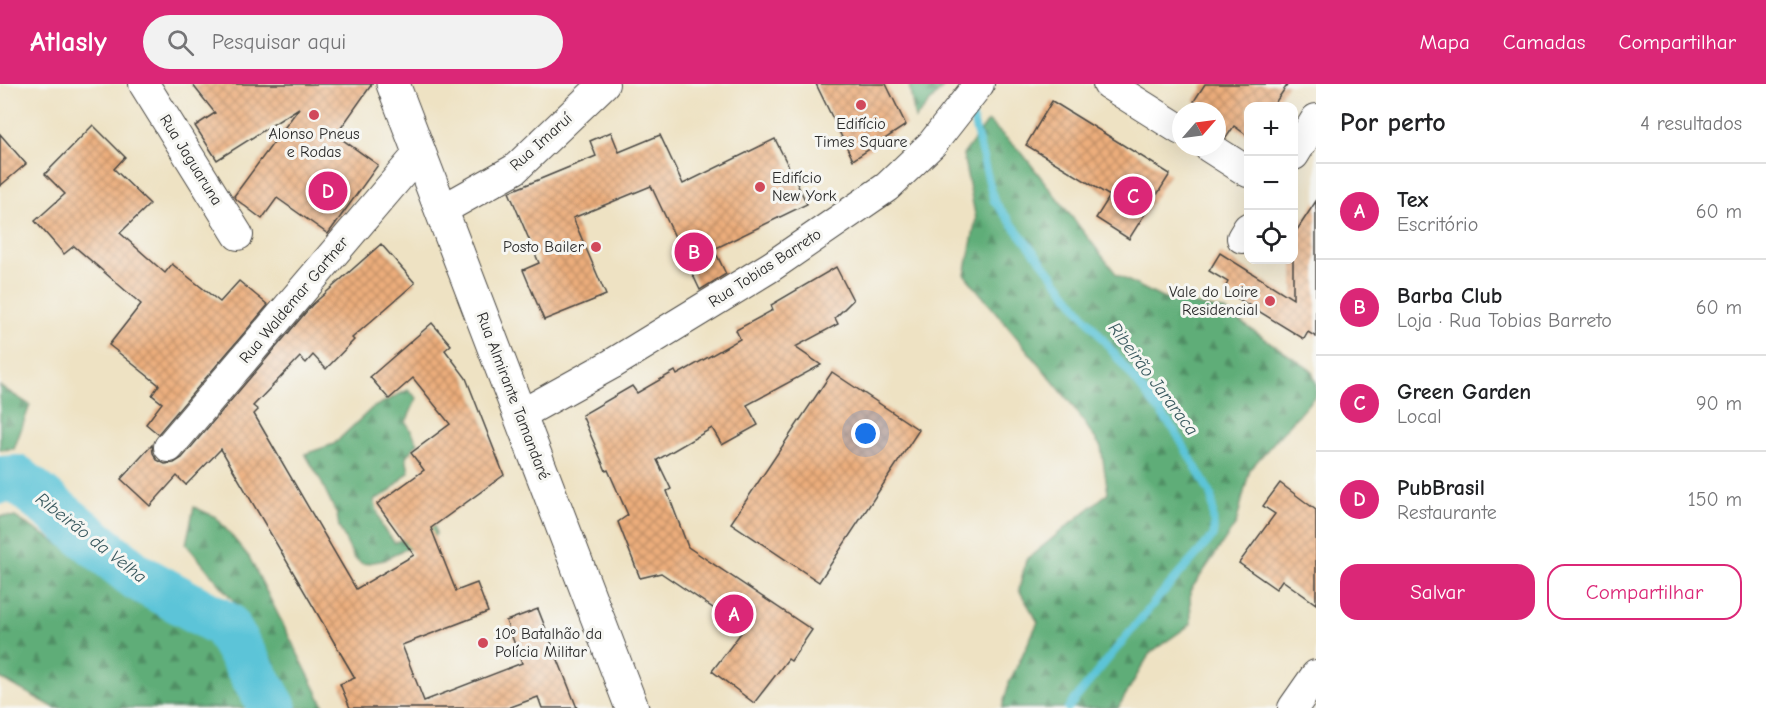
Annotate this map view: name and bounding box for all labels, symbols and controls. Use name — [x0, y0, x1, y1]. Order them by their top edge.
search box — [143, 15, 563, 69]
text: Atlasly — [30, 26, 107, 58]
icon: search — [164, 26, 197, 59]
text: Pesquisar aqui — [212, 29, 346, 55]
text: Mapa — [1419, 30, 1470, 54]
text: Camadas — [1503, 30, 1586, 54]
text: Compartilhar — [1619, 30, 1736, 54]
marker: Edifício Times Square — [854, 98, 868, 112]
north arrow — [1172, 102, 1226, 156]
map controls — [1244, 102, 1298, 264]
button: + — [1244, 102, 1298, 156]
marker: Alonso Pneus e Rodas — [307, 108, 321, 122]
text: Por perto — [1340, 108, 1446, 138]
street label: Rua Imaruí — [506, 109, 576, 175]
street label: Rua Jaguaruna — [156, 111, 226, 209]
text: 4 resultados — [1640, 112, 1742, 135]
place label: Edifício Times Square — [815, 115, 907, 151]
place label: Alonso Pneus e Rodas — [268, 125, 360, 161]
button: − — [1244, 156, 1298, 210]
pin: D — [308, 168, 348, 214]
place label: Edifício New York — [772, 169, 837, 205]
pin: C — [1114, 174, 1152, 218]
marker: Edifício New York — [753, 180, 767, 194]
text: Tex — [1397, 187, 1428, 213]
text: A — [1354, 200, 1365, 223]
text: 60 m — [1696, 200, 1742, 223]
button: locate — [1244, 210, 1298, 264]
text: Escritório — [1397, 213, 1478, 236]
street label: Rua Tobias Barreto — [705, 225, 825, 311]
pin: B — [674, 230, 714, 274]
street label: Rua Waldemar Gartner — [236, 233, 353, 367]
place label: Posto Bailer — [503, 238, 585, 256]
marker: Posto Bailer — [589, 240, 603, 254]
place label: Vale do Loire Residencial — [1169, 283, 1258, 319]
text: Barba Club — [1397, 283, 1502, 309]
marker: Vale do Loire Residencial — [1263, 294, 1277, 308]
text: B — [1353, 296, 1366, 319]
text: 60 m — [1696, 296, 1742, 319]
text: Loja · Rua Tobias Barreto — [1397, 309, 1612, 332]
street label: Rua Almirante Tamandaré — [473, 310, 553, 482]
water label: Ribeirão Jararaca — [1104, 318, 1202, 440]
text: Green Garden — [1397, 379, 1531, 405]
text: C — [1353, 392, 1366, 415]
text: 90 m — [1696, 392, 1742, 415]
text: Local — [1397, 405, 1442, 428]
your location — [851, 419, 880, 448]
text: PubBrasil — [1397, 475, 1485, 501]
water label: Ribeirão da Velha — [32, 488, 150, 588]
text: D — [1353, 488, 1366, 511]
text: 150 m — [1688, 488, 1742, 511]
text: Restaurante — [1397, 501, 1497, 524]
button: Salvar — [1340, 564, 1535, 620]
button: Compartilhar — [1547, 564, 1742, 620]
pin: A — [714, 592, 754, 636]
place label: 10º Batalhão da Polícia Militar — [495, 625, 602, 661]
marker: 10º Batalhão da Polícia Militar — [476, 636, 490, 650]

